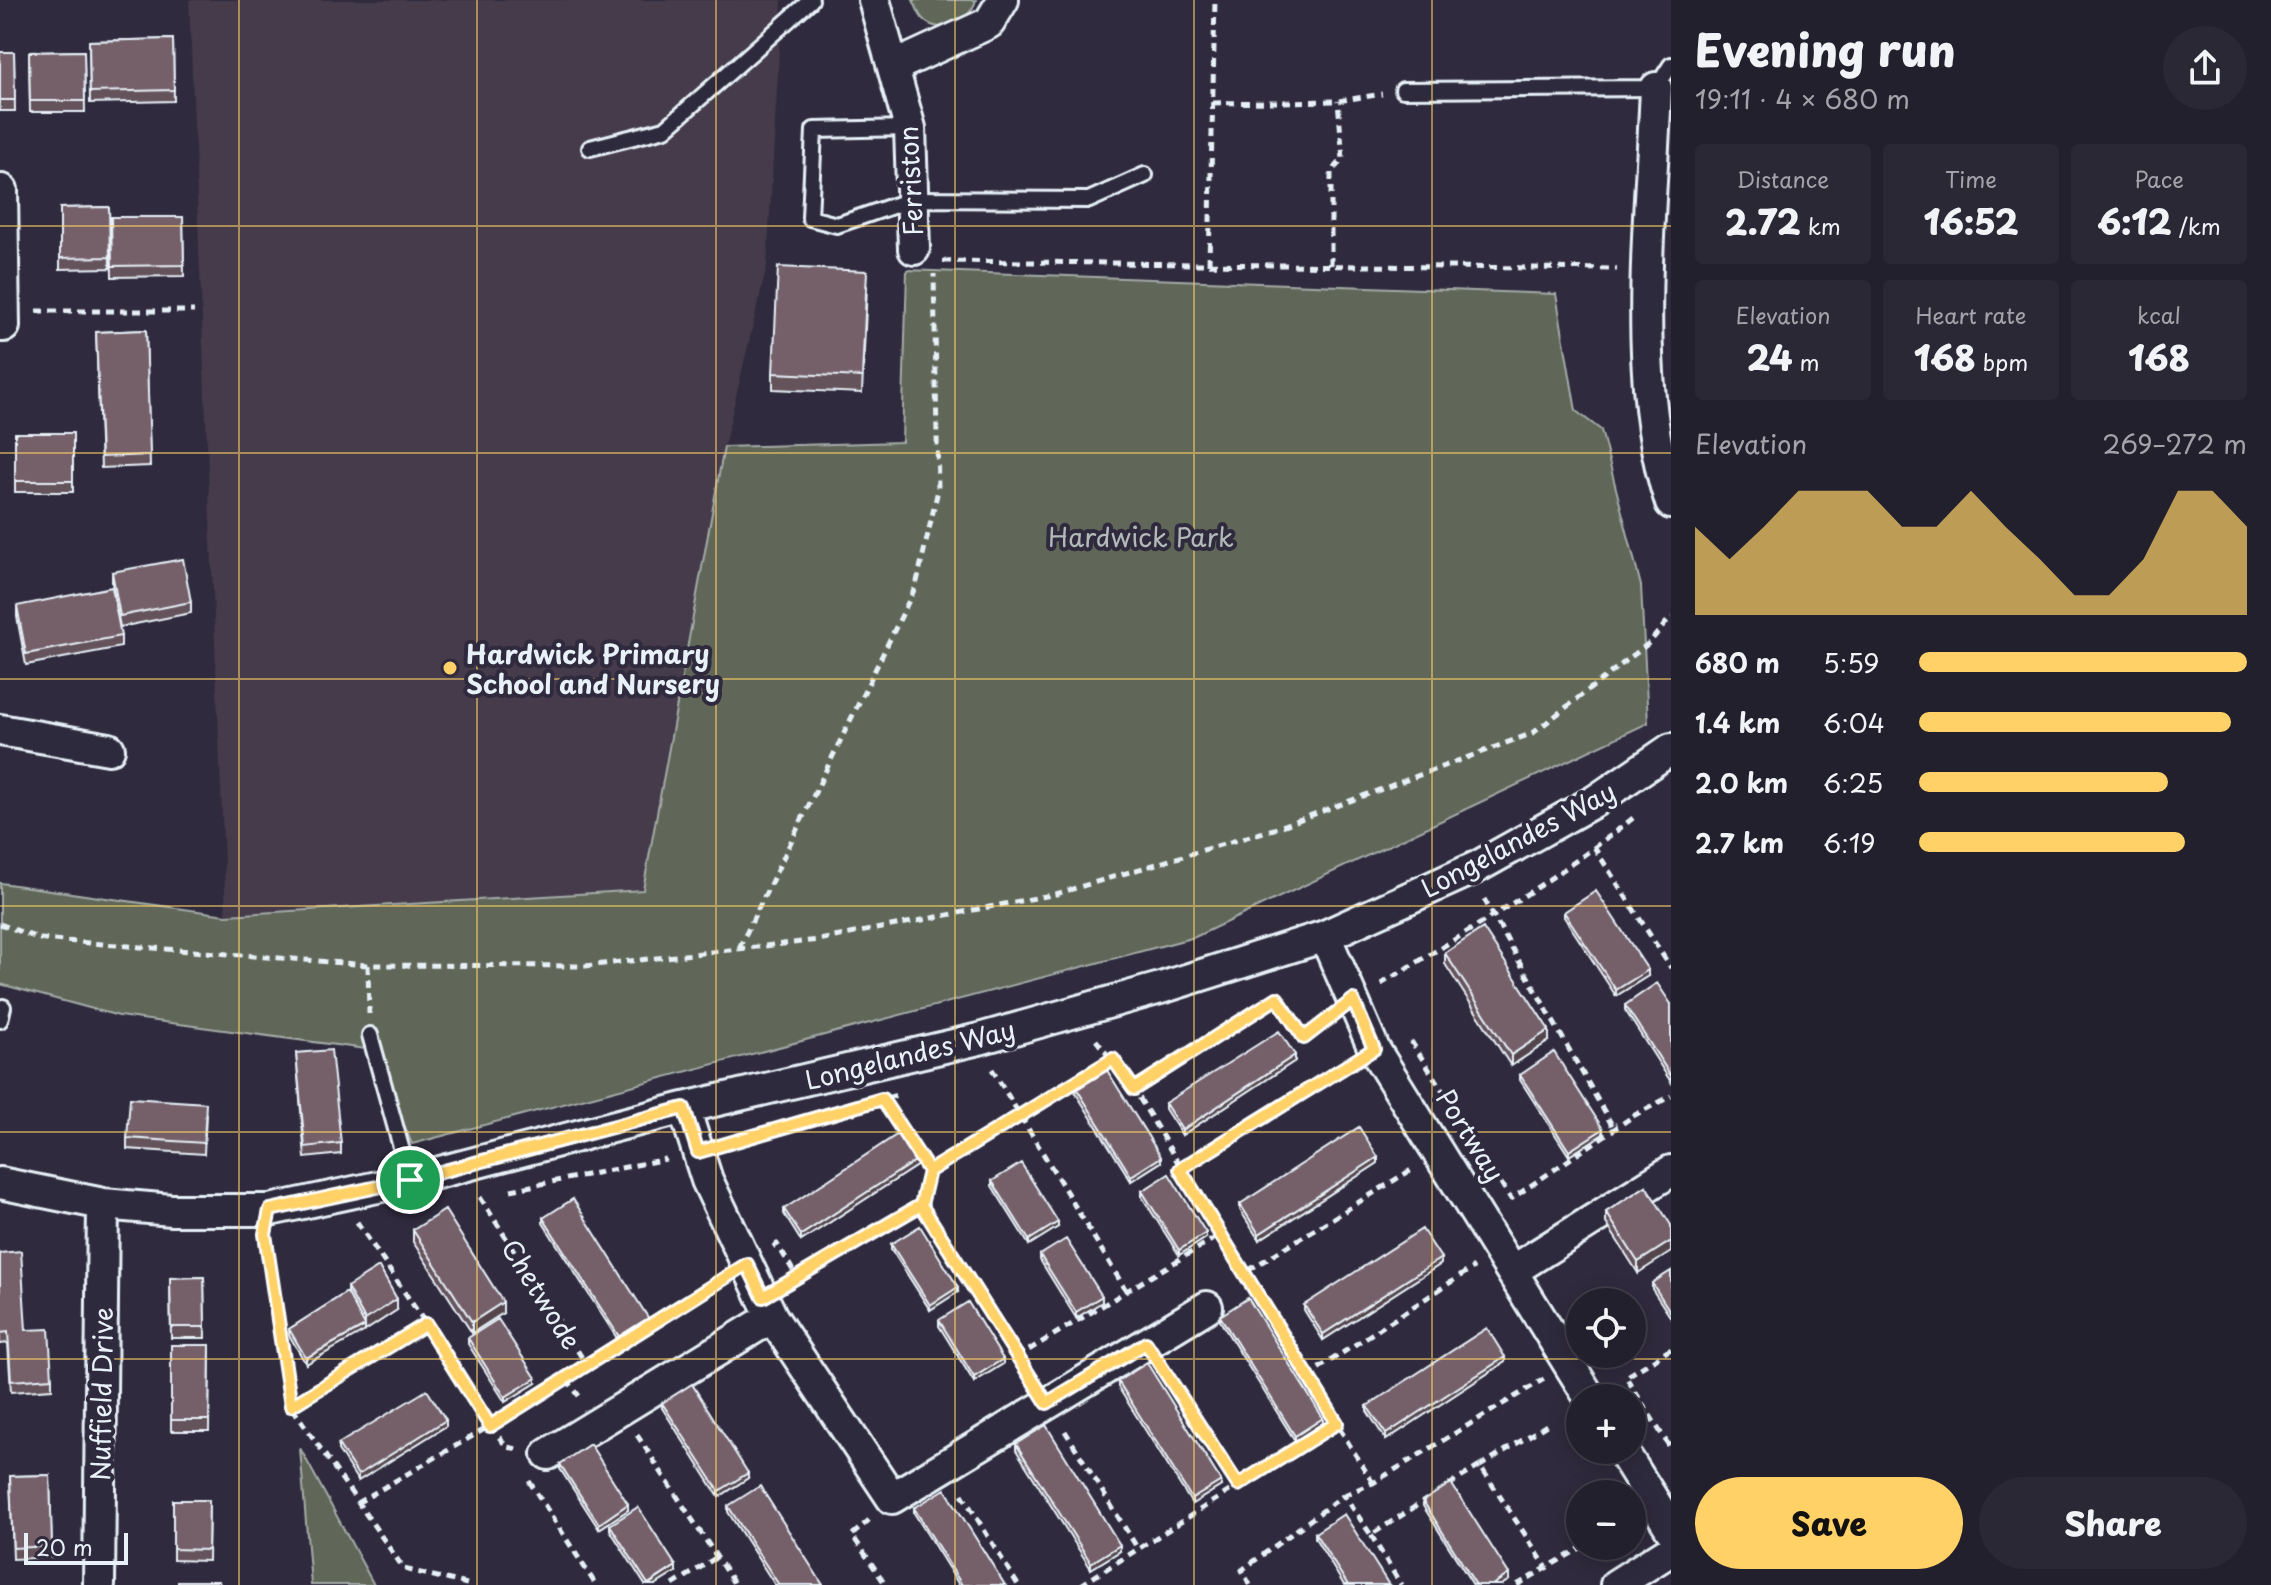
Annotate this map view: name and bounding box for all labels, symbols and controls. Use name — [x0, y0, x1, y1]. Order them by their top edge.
text: Evening run — [1695, 16, 1956, 82]
button: share — [2163, 26, 2247, 110]
text: 19:11 · 4 × 680 m — [1695, 79, 1910, 118]
street label: Ferriston — [888, 125, 932, 237]
text: Distance — [1737, 162, 1829, 195]
text: Time — [1945, 162, 1997, 195]
text: Pace — [2134, 162, 2184, 195]
text: 2.72 — [1725, 195, 1801, 247]
text: 16:52 — [1924, 195, 2018, 247]
text: 6:12 — [2097, 195, 2172, 247]
text: km — [1801, 209, 1841, 242]
text: /km — [2172, 209, 2221, 242]
text: Elevation — [1736, 298, 1830, 331]
text: Heart rate — [1915, 298, 2027, 331]
text: kcal — [2137, 298, 2181, 331]
text: 24 — [1746, 331, 1792, 383]
text: 168 — [1914, 331, 1976, 383]
text: 168 — [2128, 331, 2190, 383]
text: m — [1792, 345, 1820, 378]
text: bpm — [1976, 345, 2028, 378]
text: Elevation — [1695, 424, 1807, 463]
text: 269–272 m — [2102, 424, 2247, 463]
park label: Hardwick Park — [1048, 517, 1234, 556]
place label: Hardwick Primary School and Nursery — [466, 634, 720, 703]
text: 680 m — [1695, 643, 1780, 682]
text: 5:59 — [1823, 643, 1880, 682]
marker: Hardwick Primary School and Nursery — [441, 659, 459, 677]
text: 1.4 km — [1695, 703, 1780, 742]
text: 6:04 — [1823, 703, 1885, 742]
text: 2.0 km — [1695, 763, 1788, 802]
text: 6:25 — [1823, 763, 1883, 802]
street label: Longelandes Way — [1414, 771, 1622, 907]
text: 2.7 km — [1695, 823, 1784, 862]
text: 6:19 — [1823, 823, 1876, 862]
street label: Longelandes Way — [801, 1009, 1019, 1099]
street label: Portway — [1427, 1081, 1515, 1189]
pin — [376, 1146, 444, 1214]
icon: arrive — [388, 1158, 432, 1202]
street label: Chetwode — [493, 1231, 591, 1357]
map controls — [1566, 1288, 1646, 1560]
button: locate — [1566, 1288, 1646, 1368]
street label: Nuffield Drive — [80, 1307, 122, 1481]
button: + — [1566, 1384, 1646, 1464]
button: Save — [1695, 1477, 1963, 1569]
button: Share — [1979, 1477, 2247, 1569]
button: − — [1566, 1480, 1646, 1560]
scale bar — [24, 1529, 128, 1565]
text: 20 m — [36, 1530, 93, 1563]

